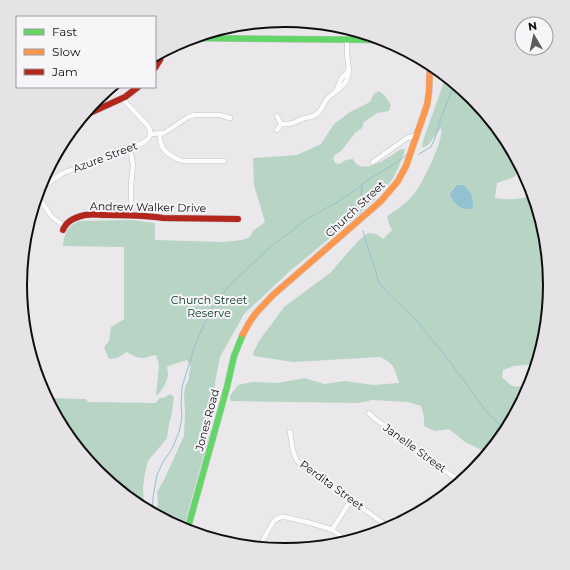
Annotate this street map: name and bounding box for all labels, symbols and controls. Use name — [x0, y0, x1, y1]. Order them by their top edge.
legend — [16, 16, 156, 88]
north arrow — [514, 16, 554, 56]
text: N — [527, 19, 538, 34]
text: Fast — [52, 24, 77, 39]
text: Slow — [52, 44, 81, 59]
text: Jam — [51, 64, 78, 79]
street label: Azure Street — [71, 138, 140, 176]
street label: Church Street — [322, 177, 388, 240]
street label: Andrew Walker Drive — [90, 199, 207, 215]
park label: Church Street Reserve — [171, 293, 248, 320]
street label: Jones Road — [192, 388, 222, 453]
street label: Janelle Street — [380, 420, 450, 476]
street label: Perdita Street — [297, 457, 367, 513]

